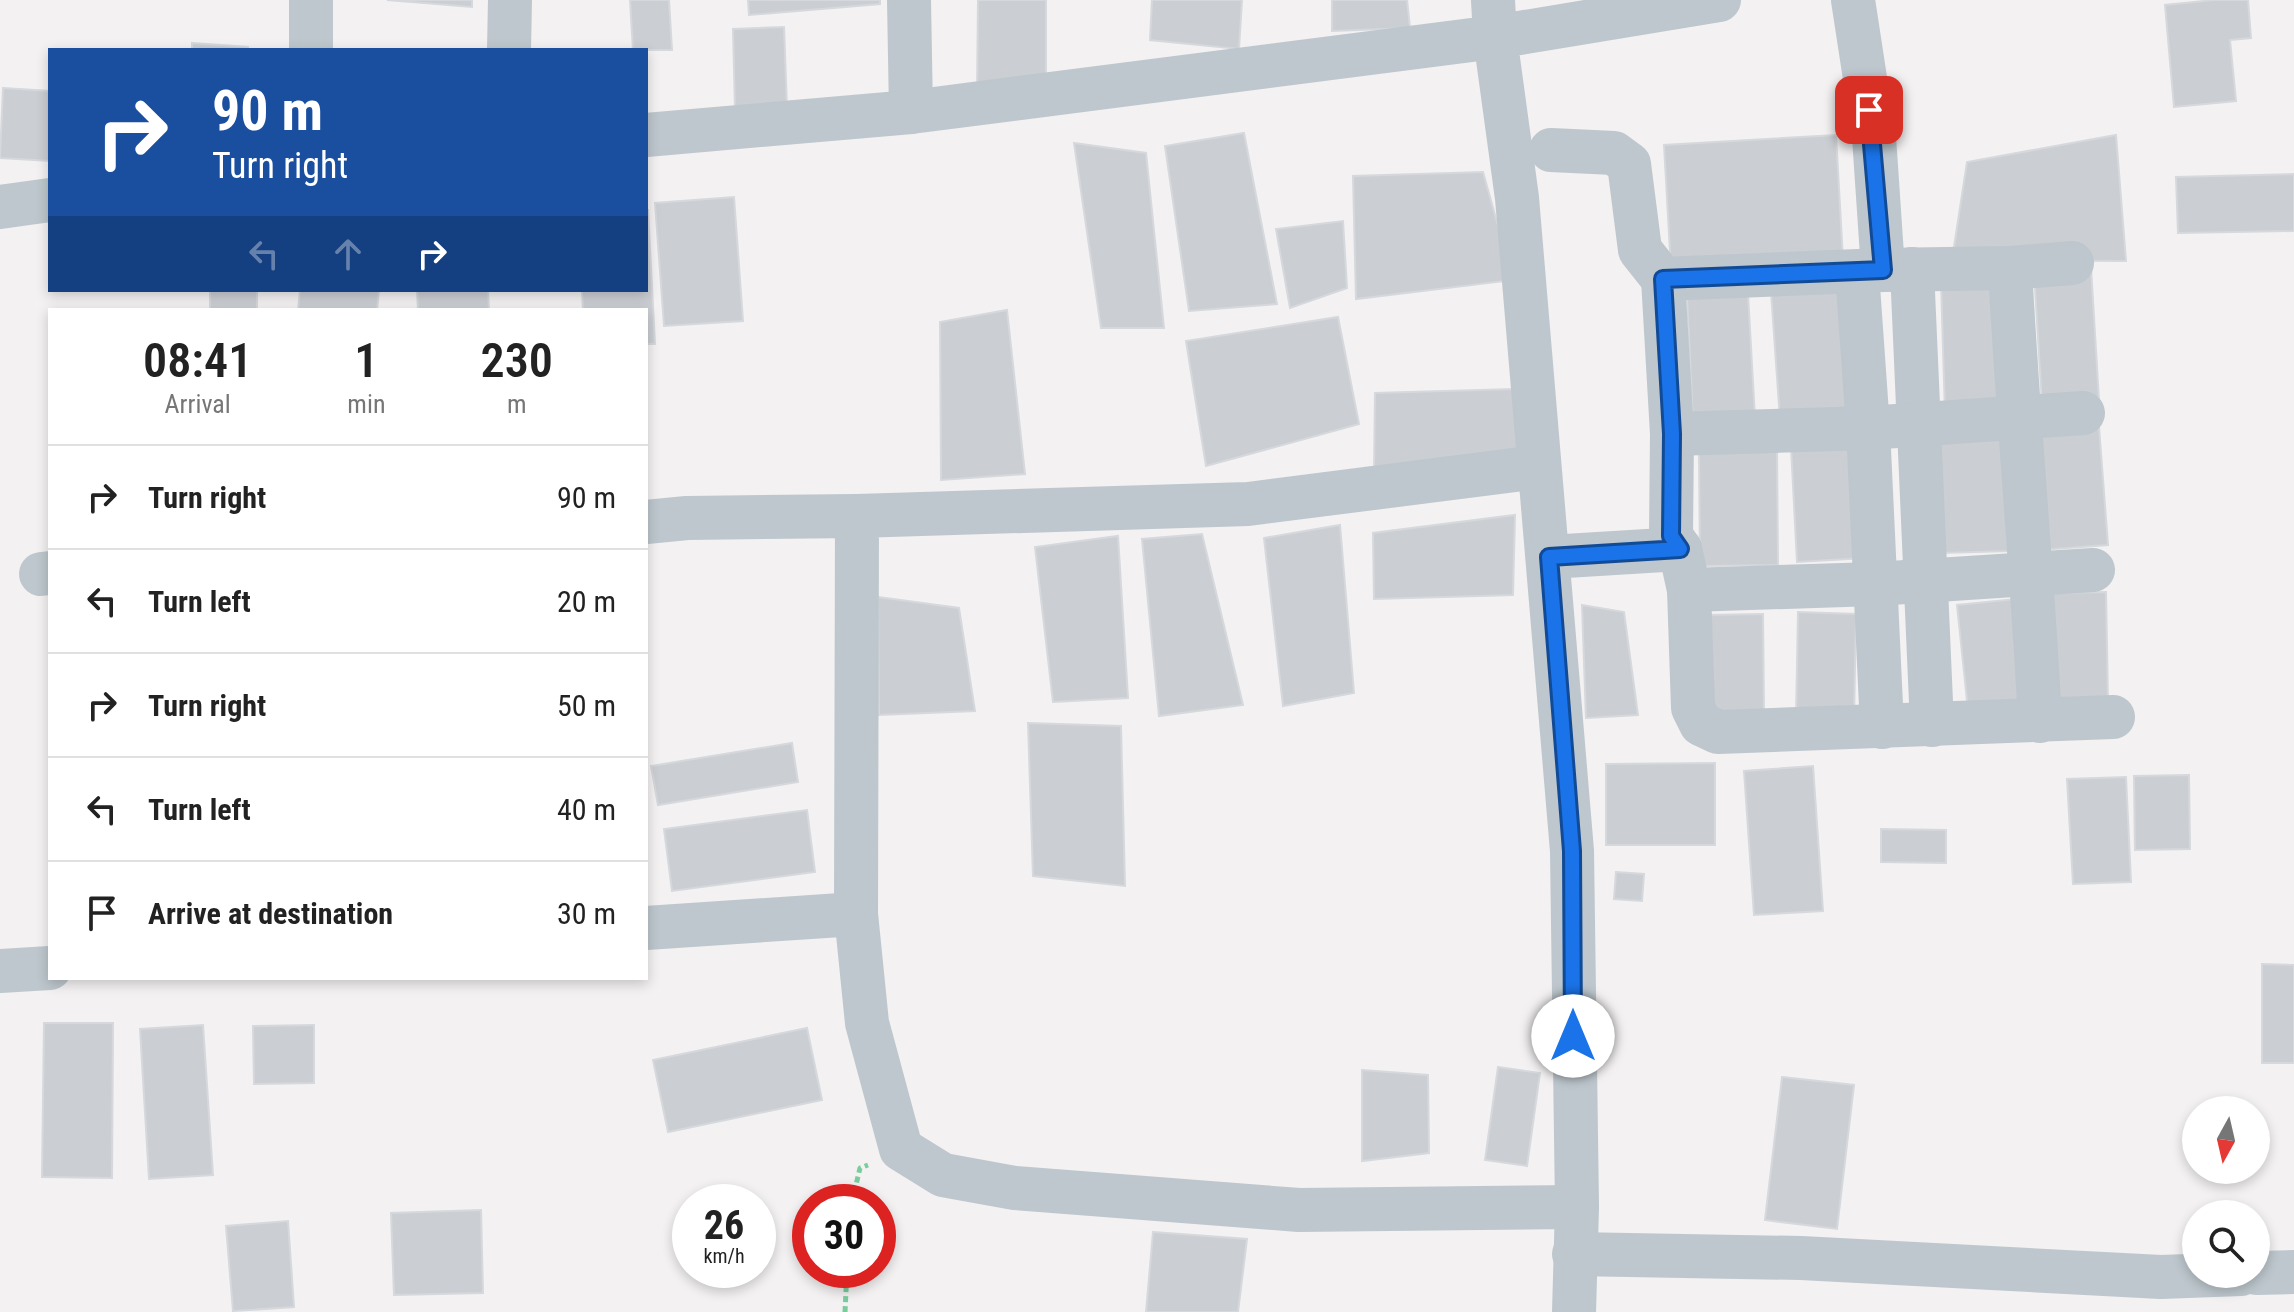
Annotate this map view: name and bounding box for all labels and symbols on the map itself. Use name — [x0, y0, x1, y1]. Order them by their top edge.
pin — [1835, 76, 1903, 144]
position arrow — [1531, 994, 1615, 1078]
north arrow — [2182, 1096, 2270, 1184]
speed limit sign: 30 — [792, 1184, 896, 1288]

